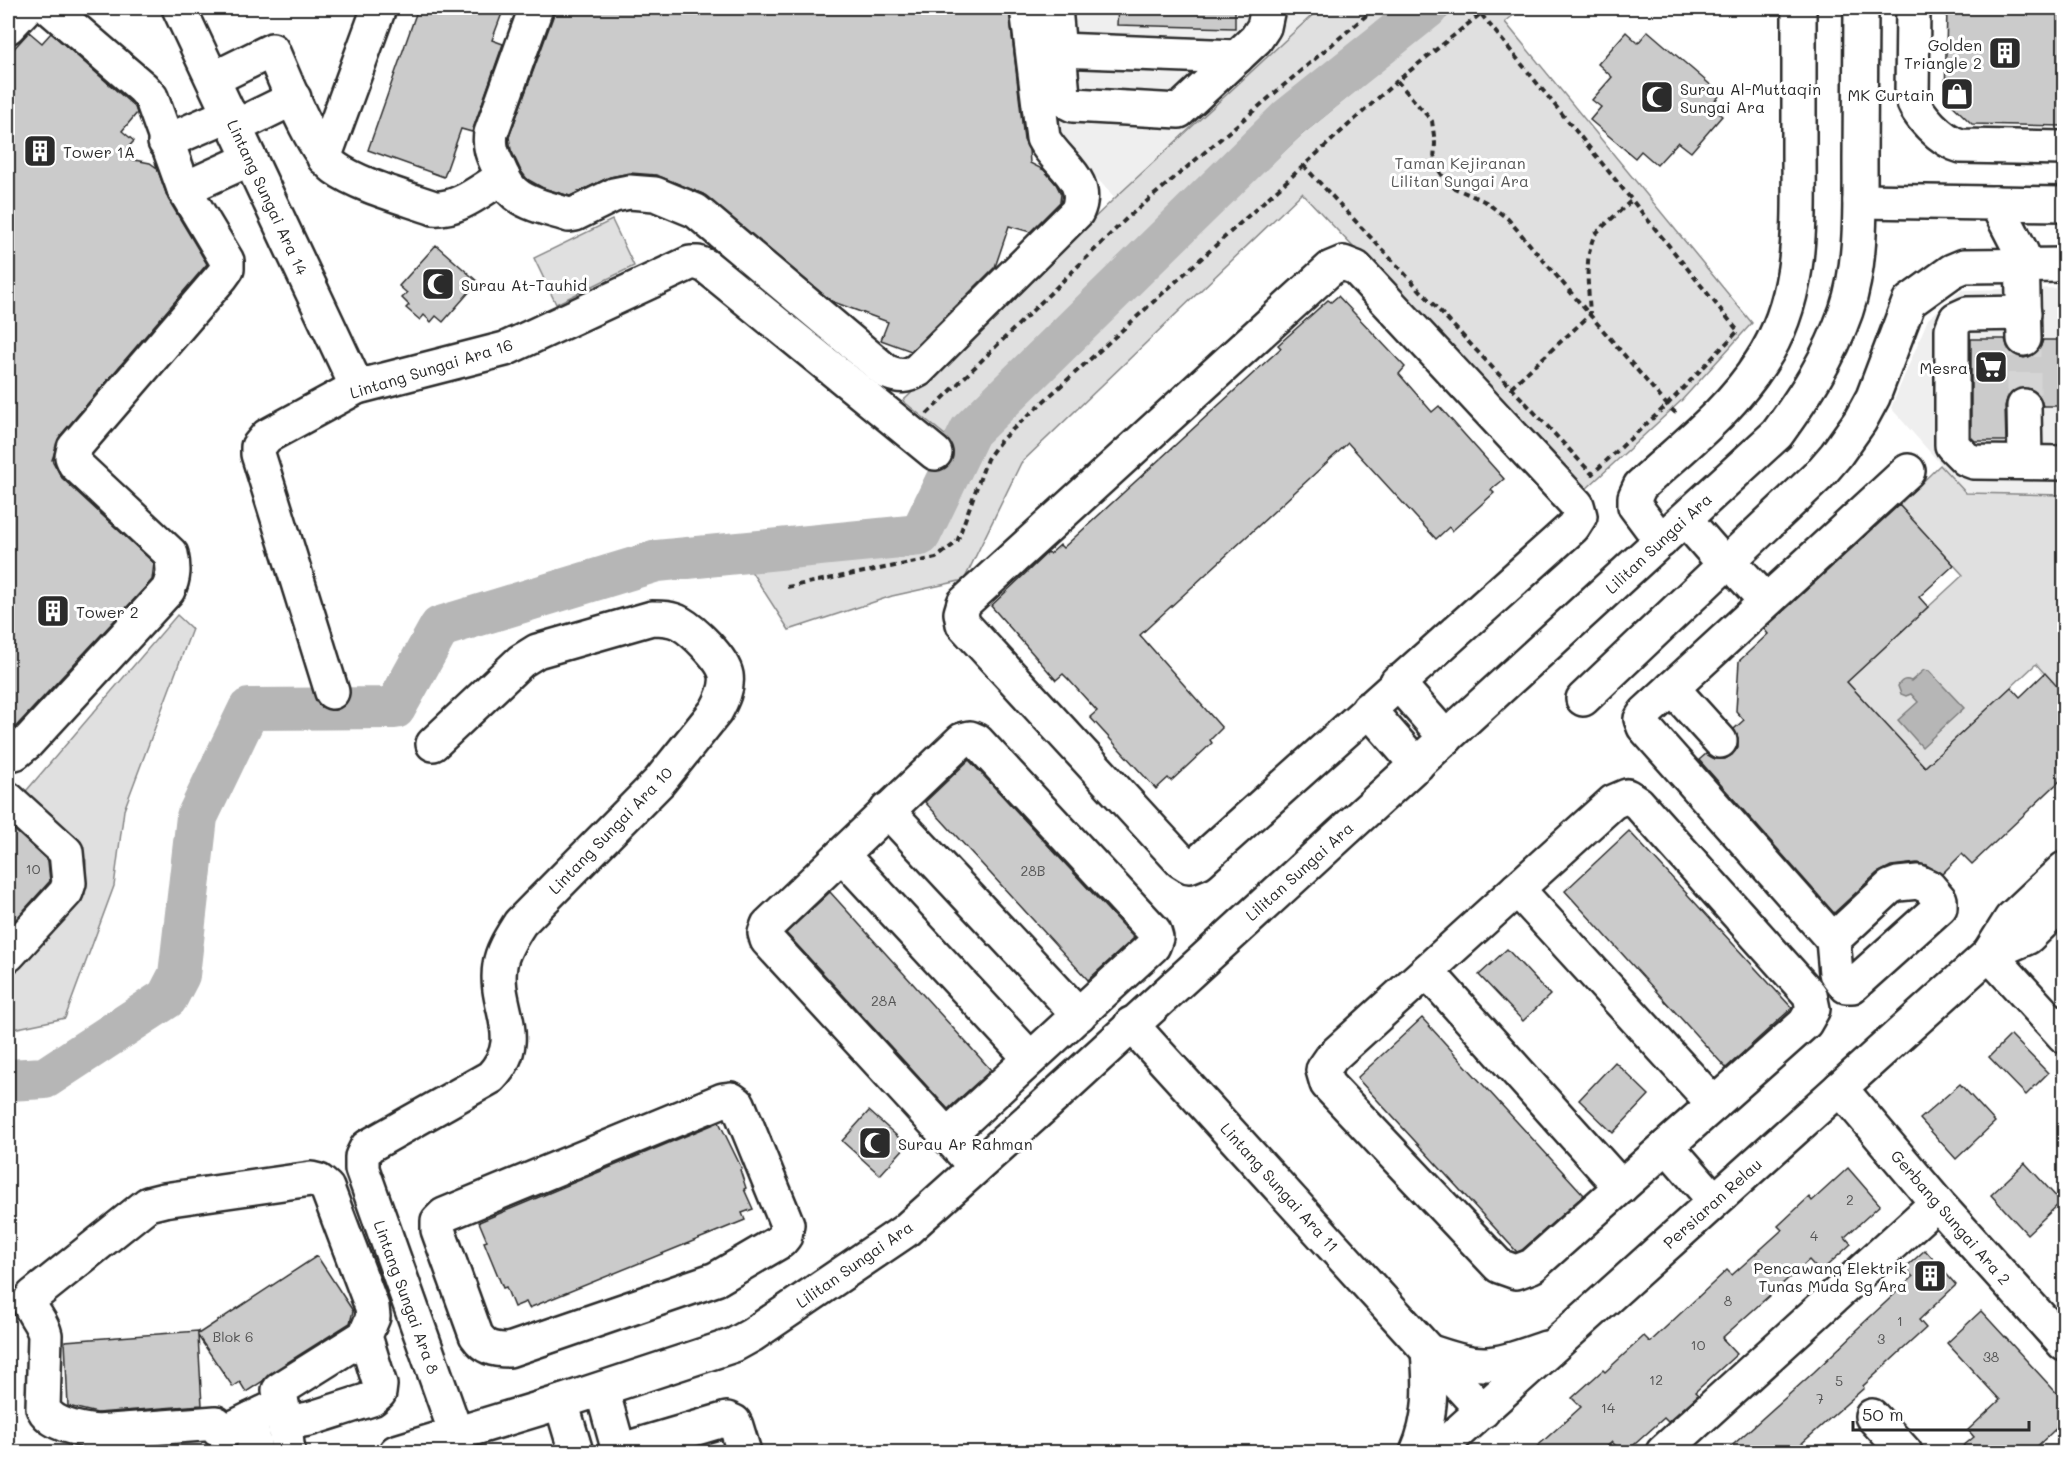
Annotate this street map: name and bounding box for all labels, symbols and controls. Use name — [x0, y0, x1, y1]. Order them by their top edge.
place label: Golden Triangle 2 — [1904, 34, 1982, 73]
building icon: Golden Triangle 2 — [1987, 35, 2023, 71]
shop icon: MK Curtain — [1939, 76, 1975, 112]
place label: Surau Al-Muttaqin Sungai Ara — [1680, 78, 1821, 117]
mosque icon: Surau Al-Muttaqin Sungai Ara — [1639, 79, 1675, 115]
place label: MK Curtain — [1847, 84, 1934, 105]
street label: Lintang Sungai Ara 14 — [223, 116, 313, 279]
building icon: Tower 1A — [22, 133, 58, 169]
place label: Tower 1A — [63, 141, 135, 162]
park label: Taman Kejiranan Lilitan Sungai Ara — [1391, 152, 1529, 191]
mosque icon: Surau At-Tauhid — [420, 266, 456, 302]
place label: Surau At-Tauhid — [461, 274, 587, 295]
street label: Lintang Sungai Ara 16 — [347, 333, 515, 403]
supermarket icon: Mesra — [1973, 349, 2009, 385]
place label: Mesra — [1920, 357, 1968, 378]
street label: Lilitan Sungai Ara — [1600, 488, 1716, 598]
building icon: Tower 2 — [35, 593, 71, 629]
place label: Tower 2 — [76, 601, 139, 622]
street label: Lintang Sungai Ara 10 — [544, 762, 677, 898]
street label: Lilitan Sungai Ara — [1241, 817, 1357, 925]
house number: 10 — [26, 859, 41, 878]
house number: 28B — [1021, 861, 1045, 880]
house number: 28A — [871, 991, 897, 1010]
street label: Lintang Sungai Ara 11 — [1216, 1118, 1344, 1256]
mosque icon: Surau Ar Rahman — [857, 1125, 893, 1161]
place label: Surau Ar Rahman — [898, 1133, 1033, 1154]
street label: Gerbang Sungai Ara 2 — [1887, 1145, 2015, 1289]
street label: Persiaran Relau — [1658, 1153, 1766, 1253]
house number: 2 — [1846, 1190, 1854, 1209]
street label: Lilitan Sungai Ara — [791, 1216, 917, 1312]
street label: Lintang Sungai Ara 8 — [369, 1217, 445, 1377]
house number: 4 — [1810, 1226, 1819, 1245]
place label: Pencawang Elektrik Tunas Muda Sg Ara — [1753, 1257, 1907, 1296]
building icon: Pencawang Elektrik Tunas Muda Sg Ara — [1912, 1258, 1948, 1294]
house number: 8 — [1724, 1291, 1732, 1310]
house number: 1 — [1897, 1311, 1903, 1330]
house number: Blok 6 — [213, 1327, 253, 1346]
house number: 3 — [1877, 1329, 1885, 1348]
house number: 10 — [1691, 1335, 1706, 1354]
house number: 38 — [1983, 1347, 1999, 1366]
house number: 12 — [1649, 1370, 1663, 1389]
house number: 5 — [1835, 1371, 1843, 1390]
house number: 7 — [1816, 1389, 1824, 1408]
scale bar — [1853, 1394, 2028, 1432]
house number: 14 — [1601, 1398, 1616, 1417]
text: 50 m — [1862, 1402, 1904, 1426]

